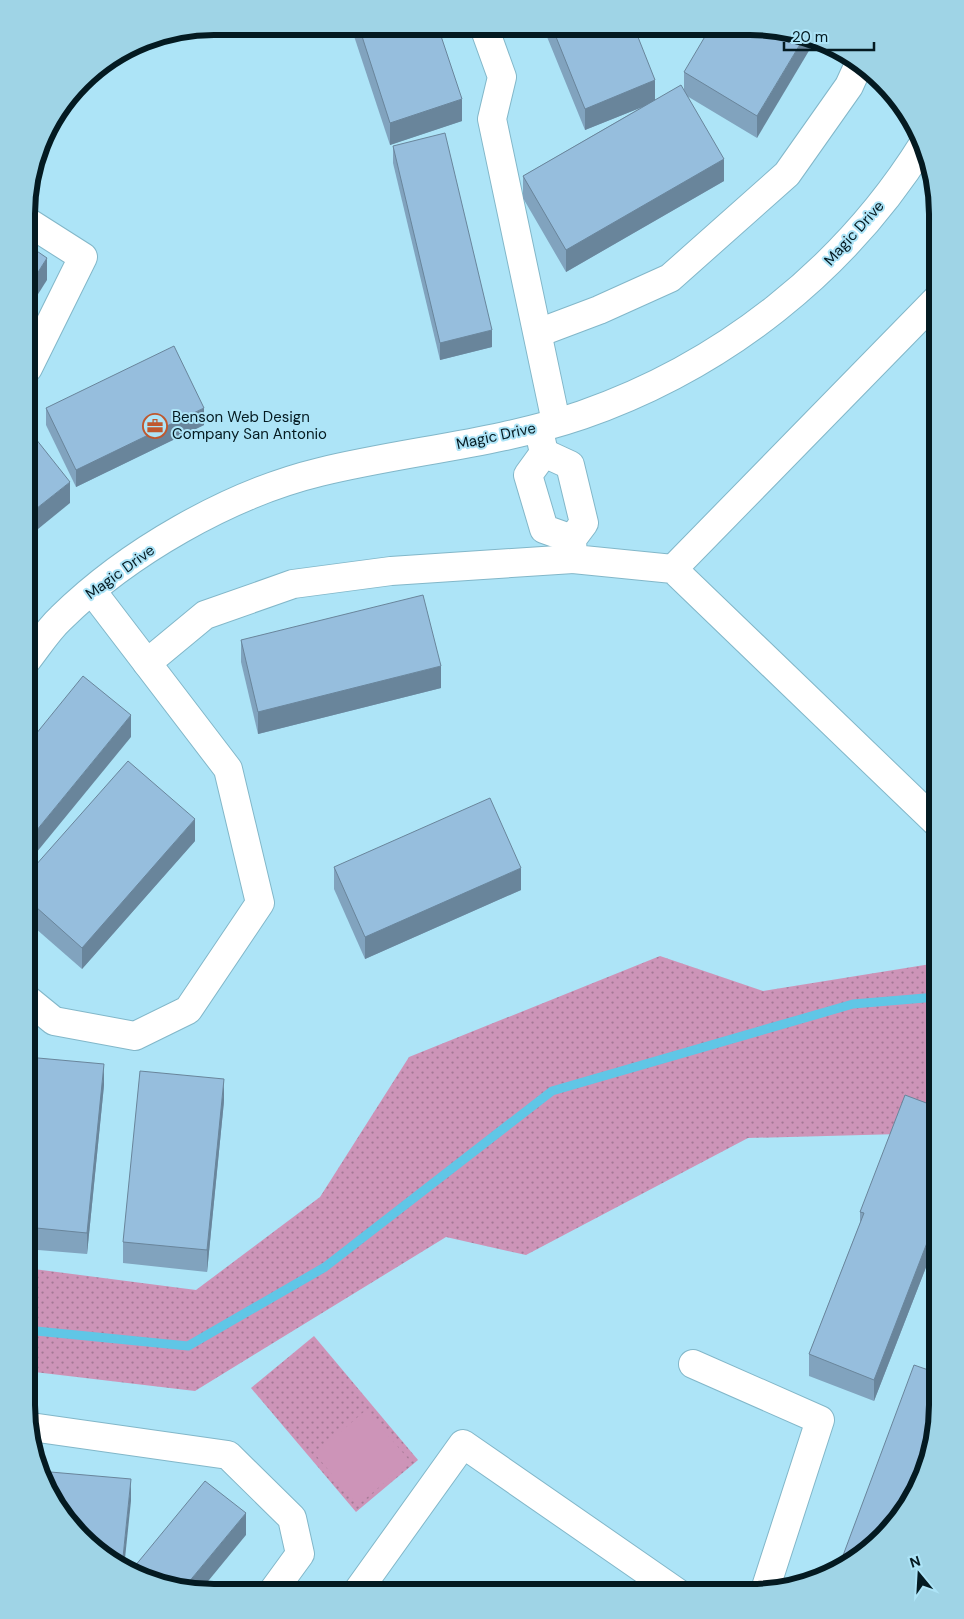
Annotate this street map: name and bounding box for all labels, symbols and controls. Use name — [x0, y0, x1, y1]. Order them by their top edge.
scale bar — [784, 20, 874, 52]
text: 20 m — [792, 27, 828, 47]
street label: Magic Drive — [820, 196, 888, 270]
place label: Benson Web Design Company San Antonio — [172, 407, 327, 444]
office icon: Benson Web Design Company San Antonio — [142, 413, 168, 439]
street label: Magic Drive — [454, 418, 538, 454]
street label: Magic Drive — [81, 540, 159, 604]
north arrow — [894, 1549, 944, 1599]
text: N — [907, 1551, 923, 1572]

